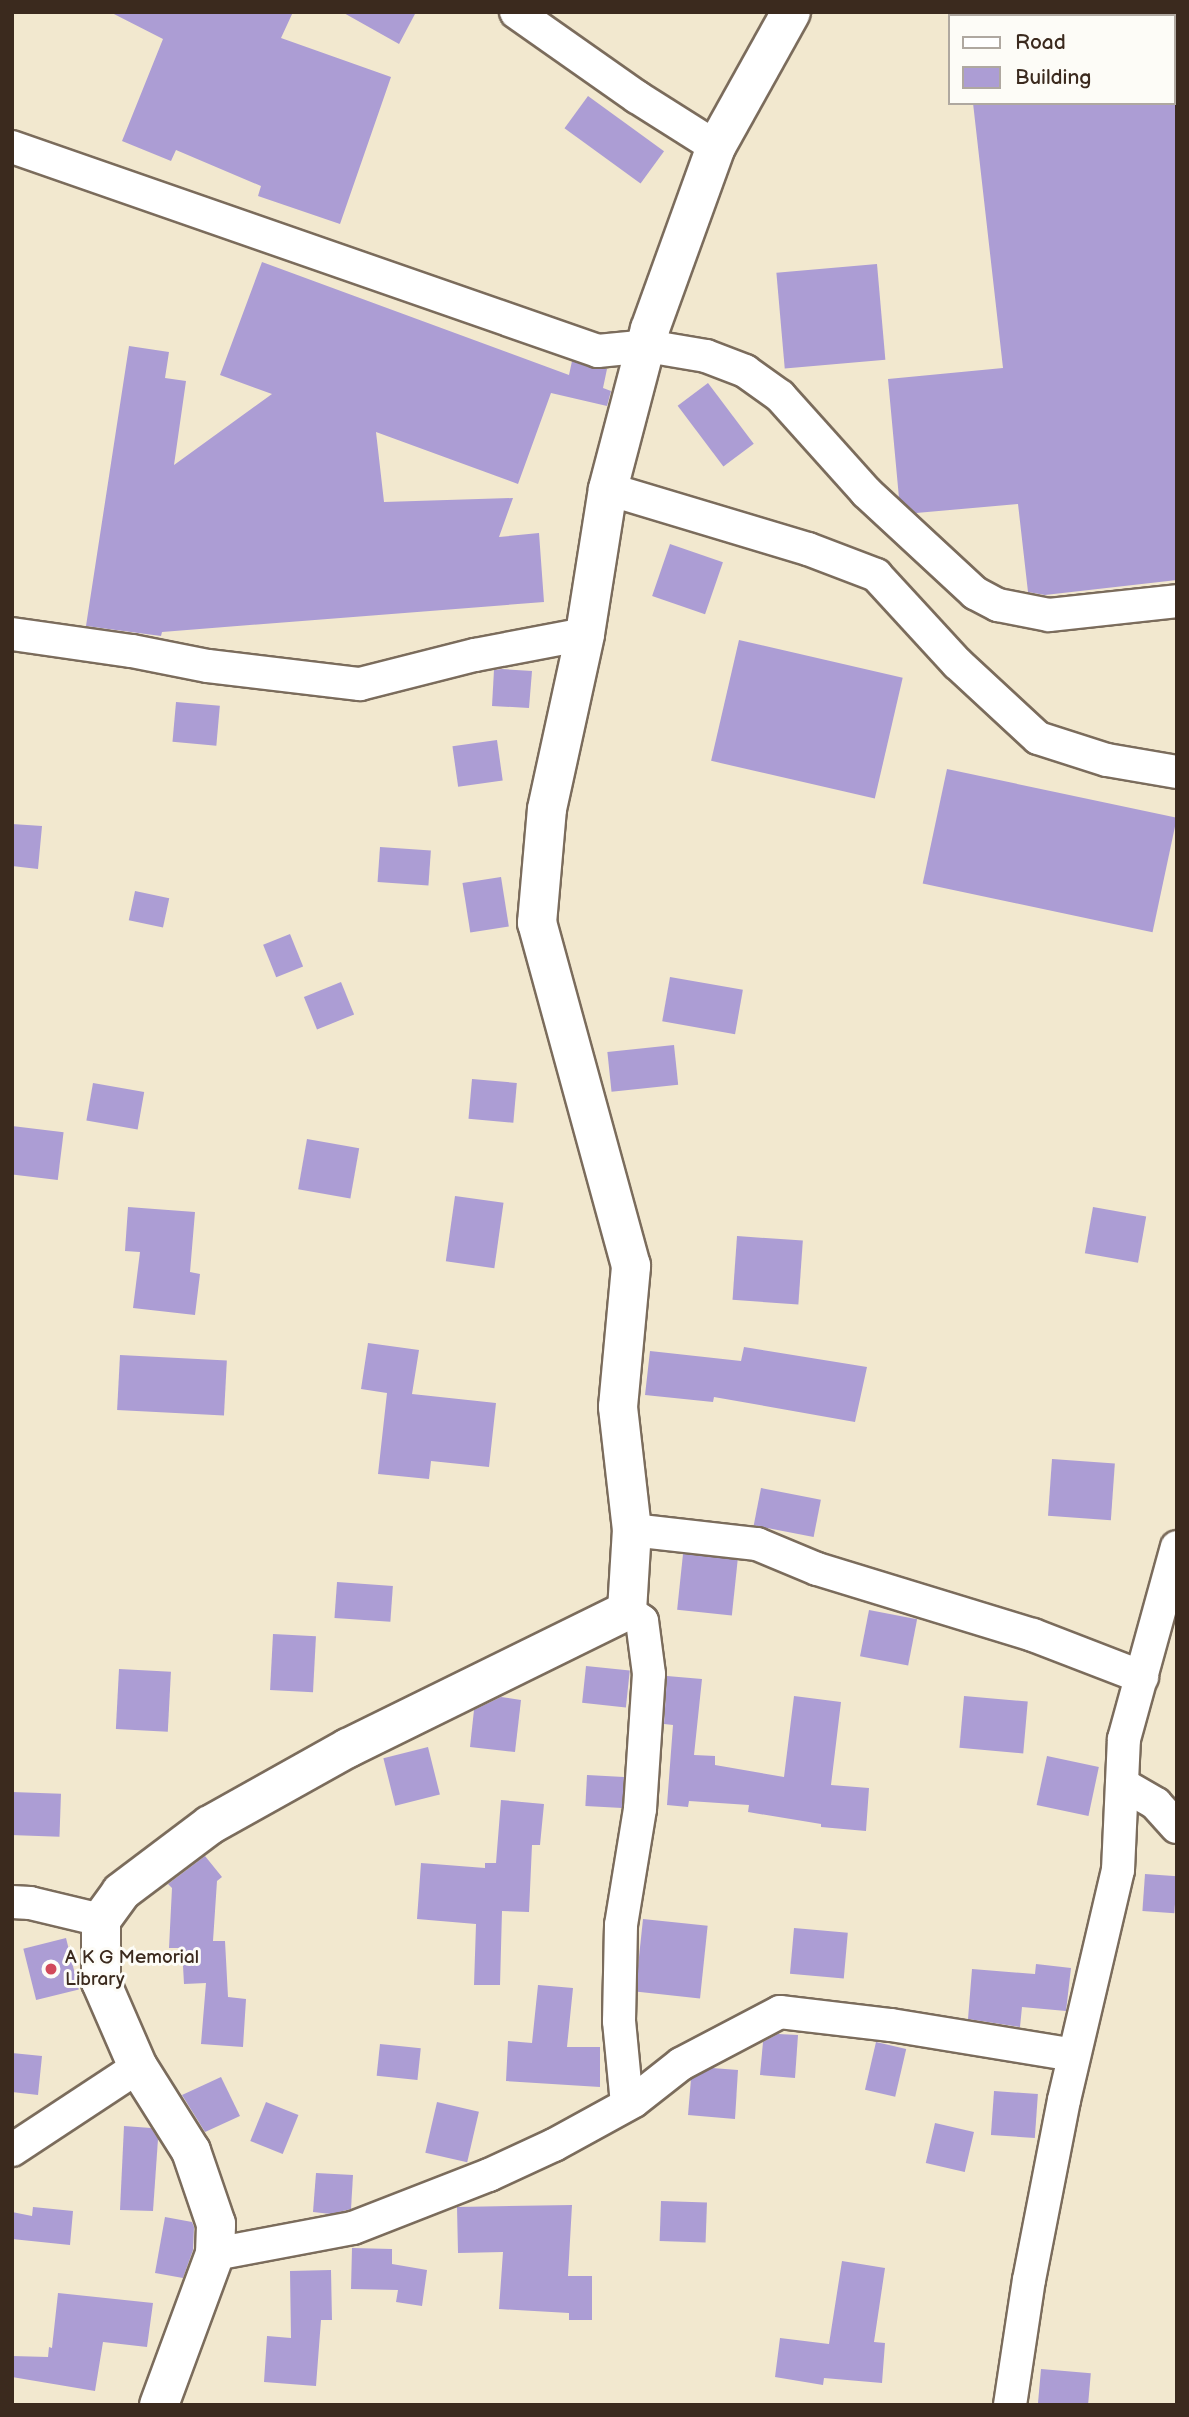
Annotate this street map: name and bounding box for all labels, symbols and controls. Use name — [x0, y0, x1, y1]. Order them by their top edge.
legend — [948, 14, 1175, 105]
text: Road — [1015, 30, 1066, 55]
text: Building — [1015, 65, 1091, 90]
place label: A K G Memorial Library — [65, 1947, 199, 1991]
marker: A K G Memorial Library — [43, 1961, 59, 1977]

